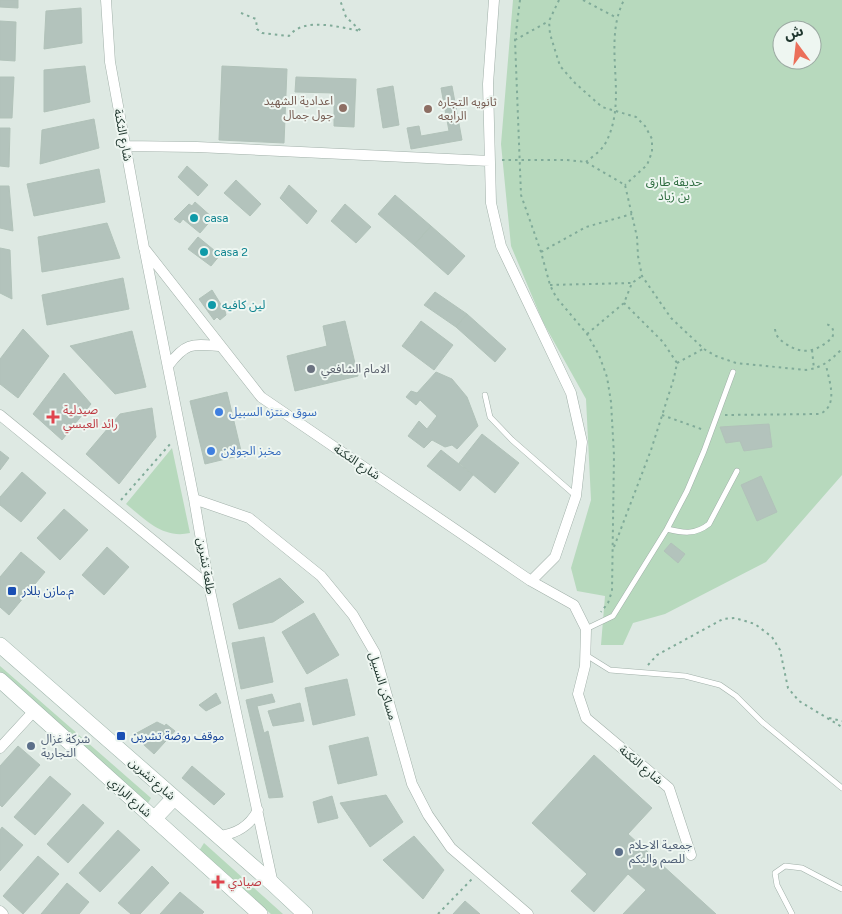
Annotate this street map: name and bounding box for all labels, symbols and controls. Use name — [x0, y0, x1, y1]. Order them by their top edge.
north arrow — [772, 20, 822, 70]
text: ش — [782, 22, 805, 44]
place label: اعدادية الشهيد جول جمال — [264, 94, 333, 122]
place label: ثانويه التجاره الرابعه — [438, 95, 497, 123]
marker: اعدادية الشهيد جول جمال — [337, 102, 349, 114]
marker: ثانويه التجاره الرابعه — [422, 103, 434, 115]
street label: شارع الثكنة — [109, 108, 135, 163]
park label: حديقة طارق بن زياد — [646, 175, 702, 203]
place label: casa — [204, 211, 228, 225]
marker: casa — [188, 212, 200, 224]
place label: casa 2 — [214, 245, 248, 259]
marker: casa 2 — [198, 246, 210, 258]
place label: لين كافيه — [222, 298, 265, 312]
marker: لين كافيه — [206, 299, 218, 311]
place label: الامام الشافعي — [321, 362, 390, 379]
marker: الامام الشافعي — [305, 363, 317, 375]
place label: صيدلية رائد العبسي — [63, 403, 118, 434]
place label: سوق منتزه السبيل — [229, 405, 317, 419]
marker: سوق منتزه السبيل — [213, 406, 225, 418]
marker: صيدلية رائد العبسي — [47, 411, 59, 423]
street label: شارع الثكنة — [330, 441, 383, 484]
place label: مخبز الجولان — [221, 444, 281, 458]
marker: مخبز الجولان — [205, 445, 217, 457]
street label: طلعة تشرين — [194, 537, 218, 595]
place label: م.مازن بللار — [21, 584, 74, 600]
marker: م.مازن بللار — [6, 585, 18, 597]
street label: مساكن السبيل — [366, 650, 400, 722]
place label: موقف روضة تشرين — [131, 729, 224, 743]
marker: موقف روضة تشرين — [115, 730, 127, 742]
place label: شركة غزال التجارية — [41, 732, 90, 760]
marker: شركة غزال التجارية — [25, 740, 37, 752]
street label: شارع الثكنة — [615, 743, 666, 789]
street label: شارع تشرين — [125, 755, 178, 804]
street label: شارع الرازي — [104, 774, 154, 822]
place label: جمعية الاحلام للصم والبكم — [629, 838, 692, 868]
marker: جمعية الاحلام للصم والبكم — [613, 846, 625, 858]
place label: صيادي — [228, 875, 262, 892]
marker: صيادي — [212, 876, 224, 888]

